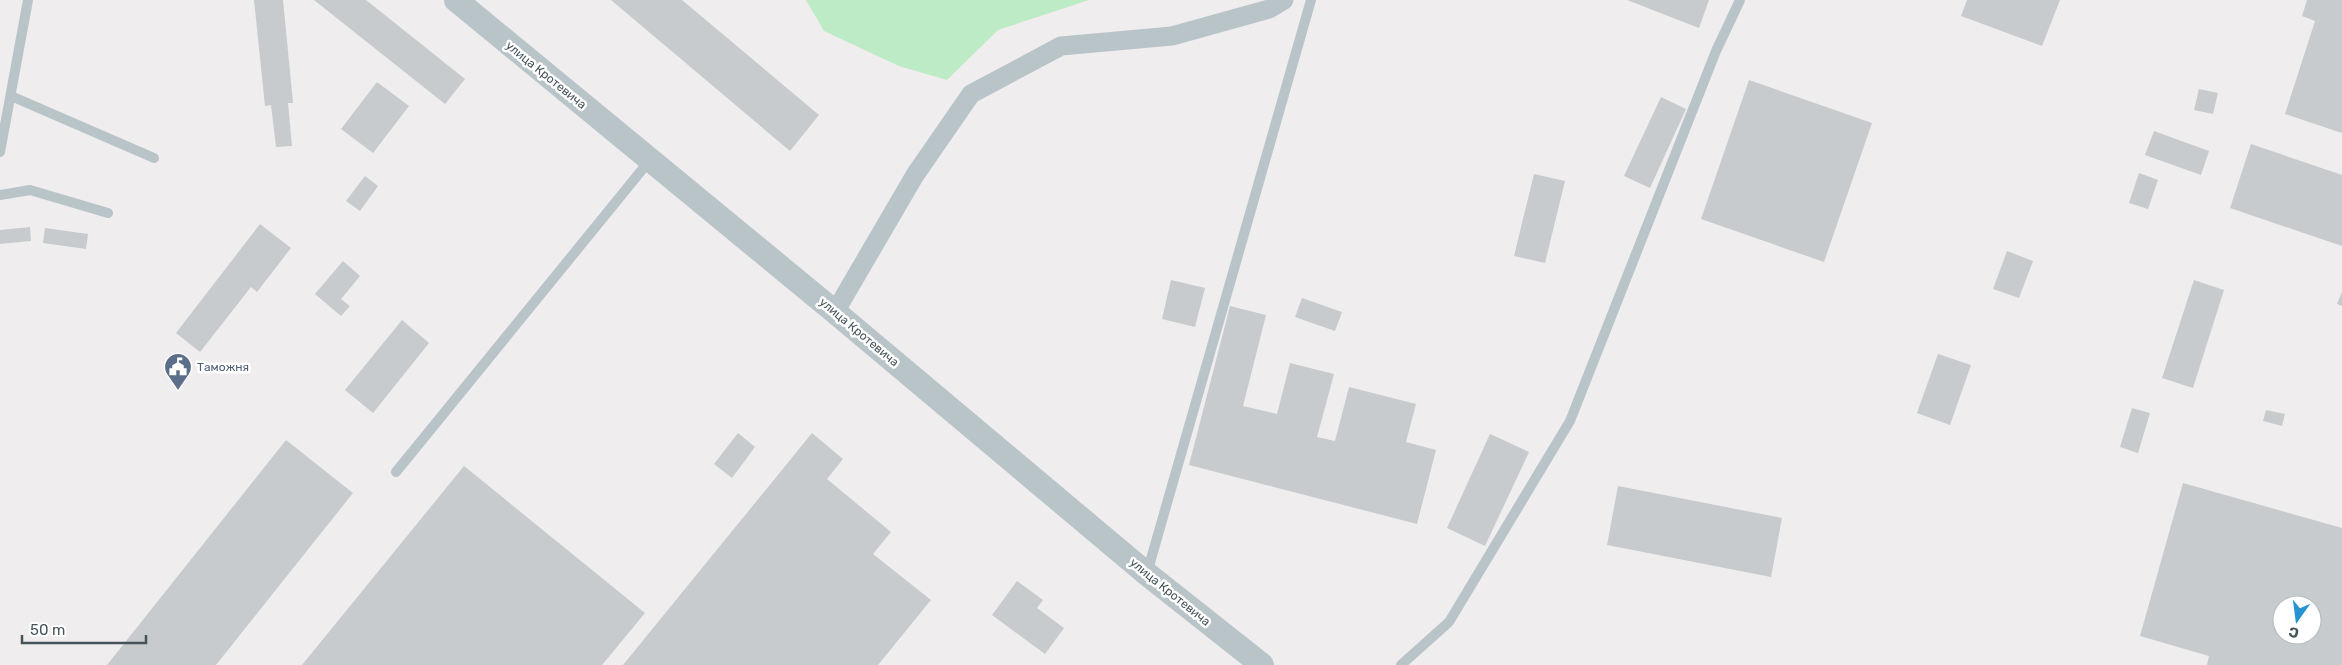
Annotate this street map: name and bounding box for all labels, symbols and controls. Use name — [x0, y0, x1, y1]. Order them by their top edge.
street label: улица Кротевича — [503, 38, 589, 112]
street label: улица Кротевича — [816, 295, 902, 369]
public building icon: Таможня — [163, 352, 193, 391]
place label: Таможня — [197, 360, 249, 374]
street label: улица Кротевича — [1127, 555, 1213, 629]
north arrow — [2272, 595, 2322, 645]
scale bar — [22, 612, 146, 644]
text: 50 m — [30, 621, 65, 639]
text: С — [2287, 623, 2301, 642]

